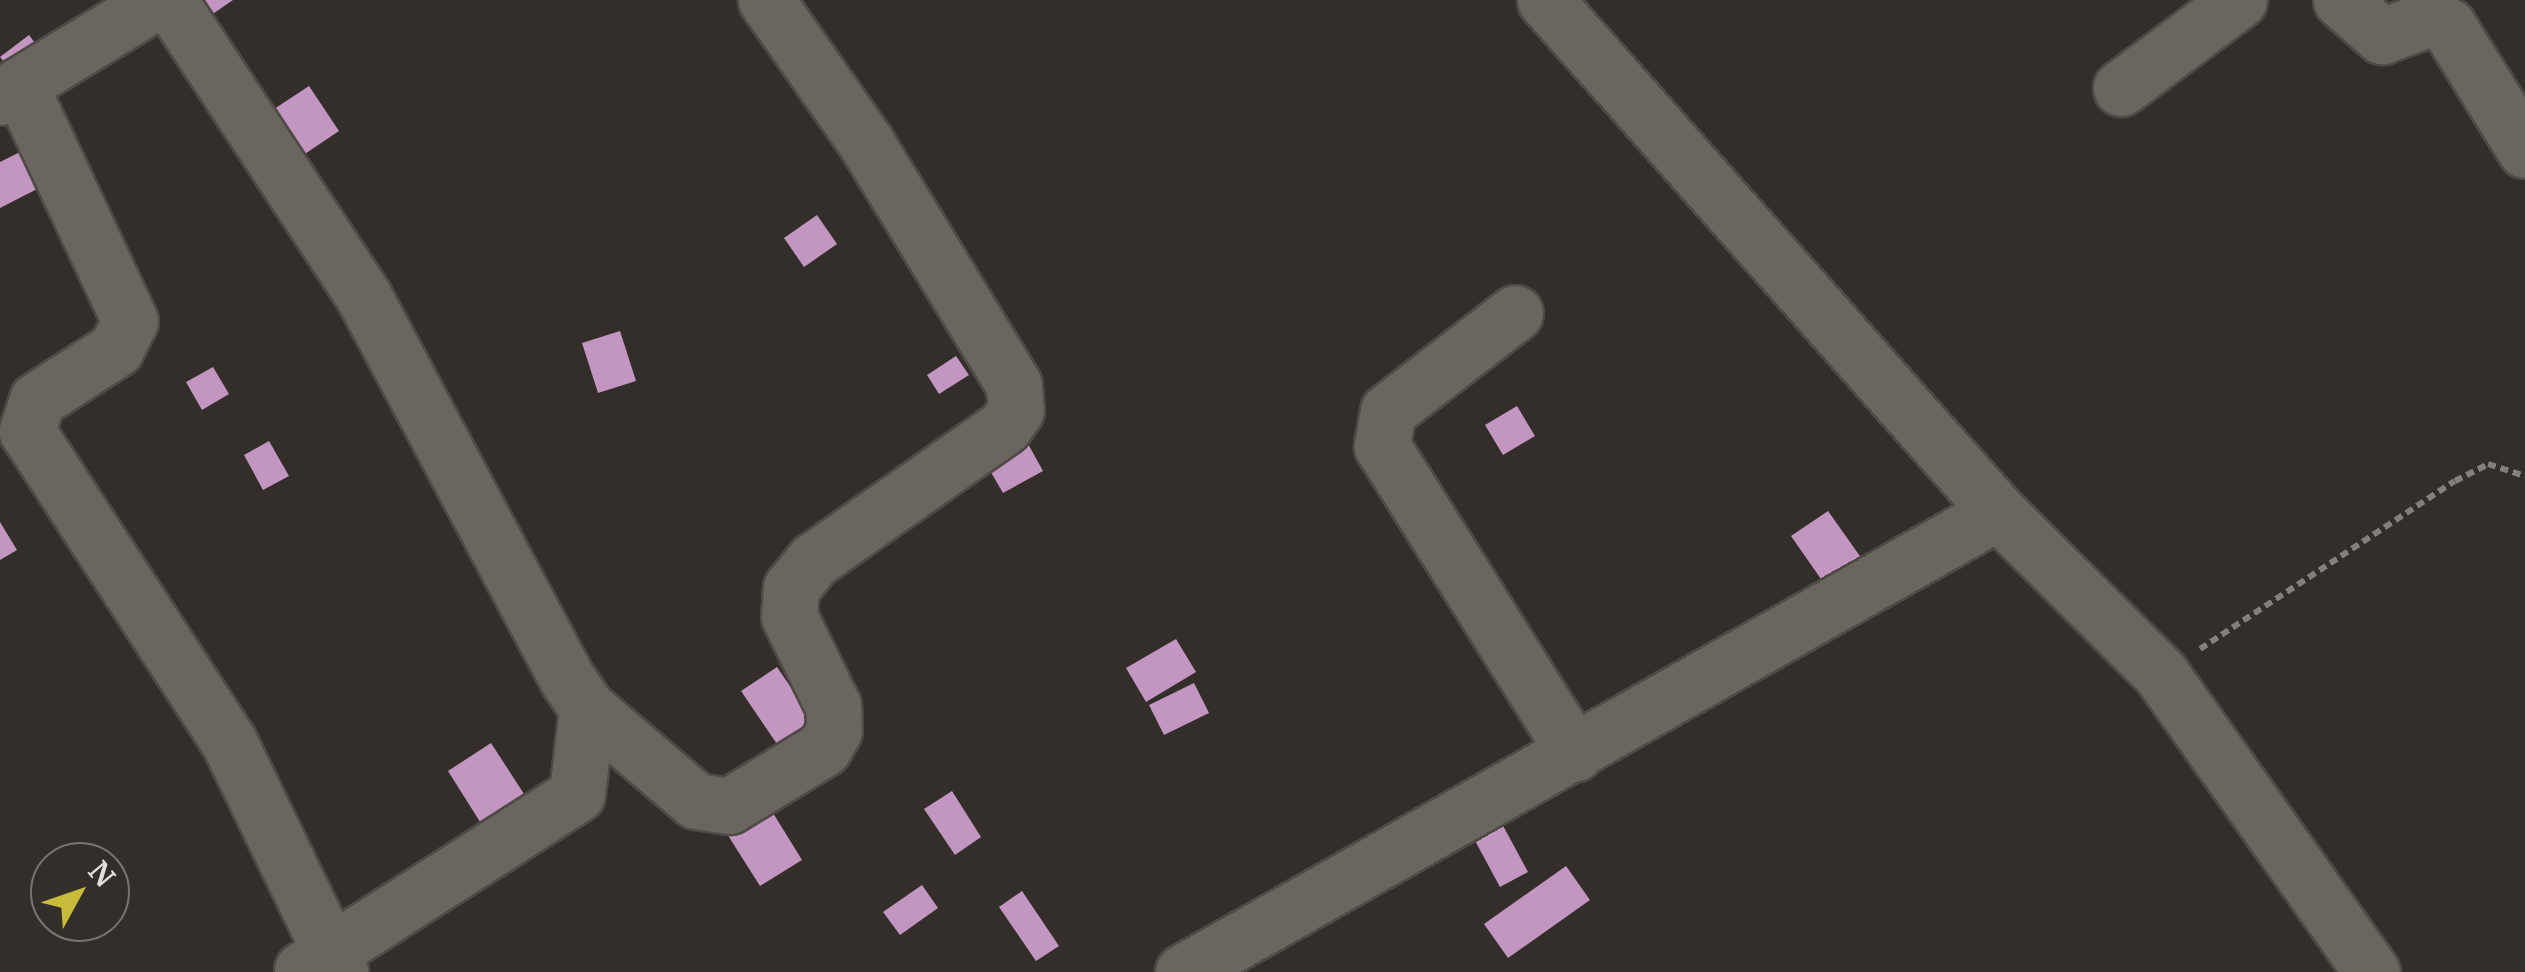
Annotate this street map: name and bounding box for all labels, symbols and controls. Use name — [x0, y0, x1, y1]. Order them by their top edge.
north arrow — [30, 842, 130, 942]
text: N — [81, 854, 122, 894]

